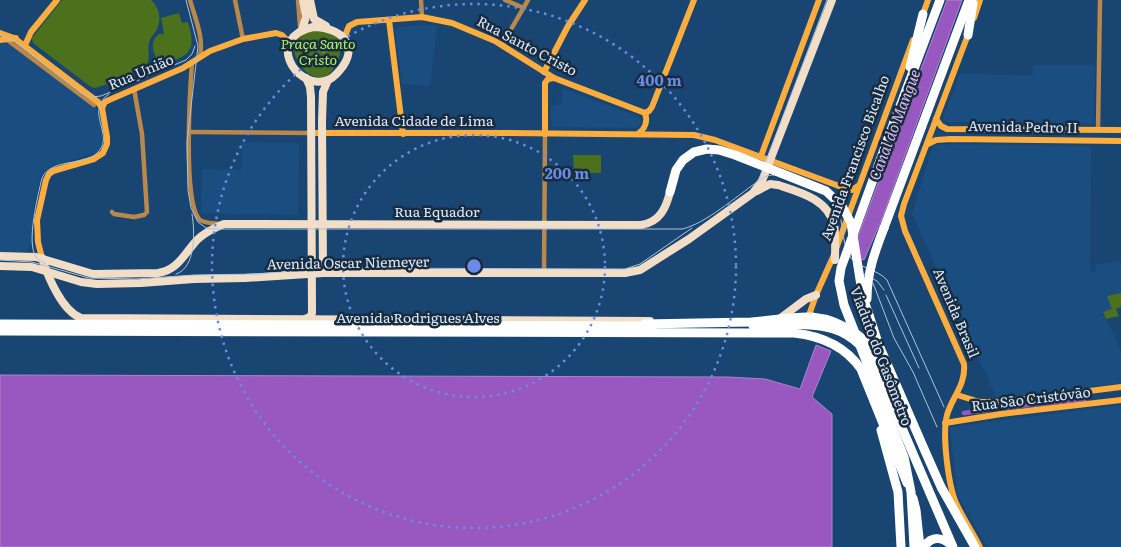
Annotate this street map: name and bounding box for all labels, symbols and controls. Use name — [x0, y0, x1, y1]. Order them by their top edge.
street label: Rua Santo Cristo — [474, 10, 581, 80]
park label: Praça Santo Cristo — [280, 33, 356, 69]
street label: Rua União — [105, 48, 176, 94]
water label: Canal do Mangue — [862, 66, 925, 183]
text: 400 m — [636, 68, 682, 91]
street label: Avenida Francisco Bicalho — [815, 72, 893, 243]
street label: Avenida Cidade de Lima — [334, 110, 494, 130]
street label: Avenida Pedro II — [968, 115, 1078, 137]
text: 200 m — [545, 161, 589, 184]
street label: Rua Equador — [394, 201, 480, 221]
street label: Avenida Oscar Niemeyer — [266, 251, 430, 273]
centre of rings — [465, 257, 483, 275]
street label: Avenida Brasil — [929, 265, 985, 361]
street label: Viaduto do Gasômetro — [846, 283, 918, 428]
street label: Avenida Rodrigues Alves — [336, 307, 500, 327]
street label: Rua São Cristóvão — [970, 381, 1092, 415]

